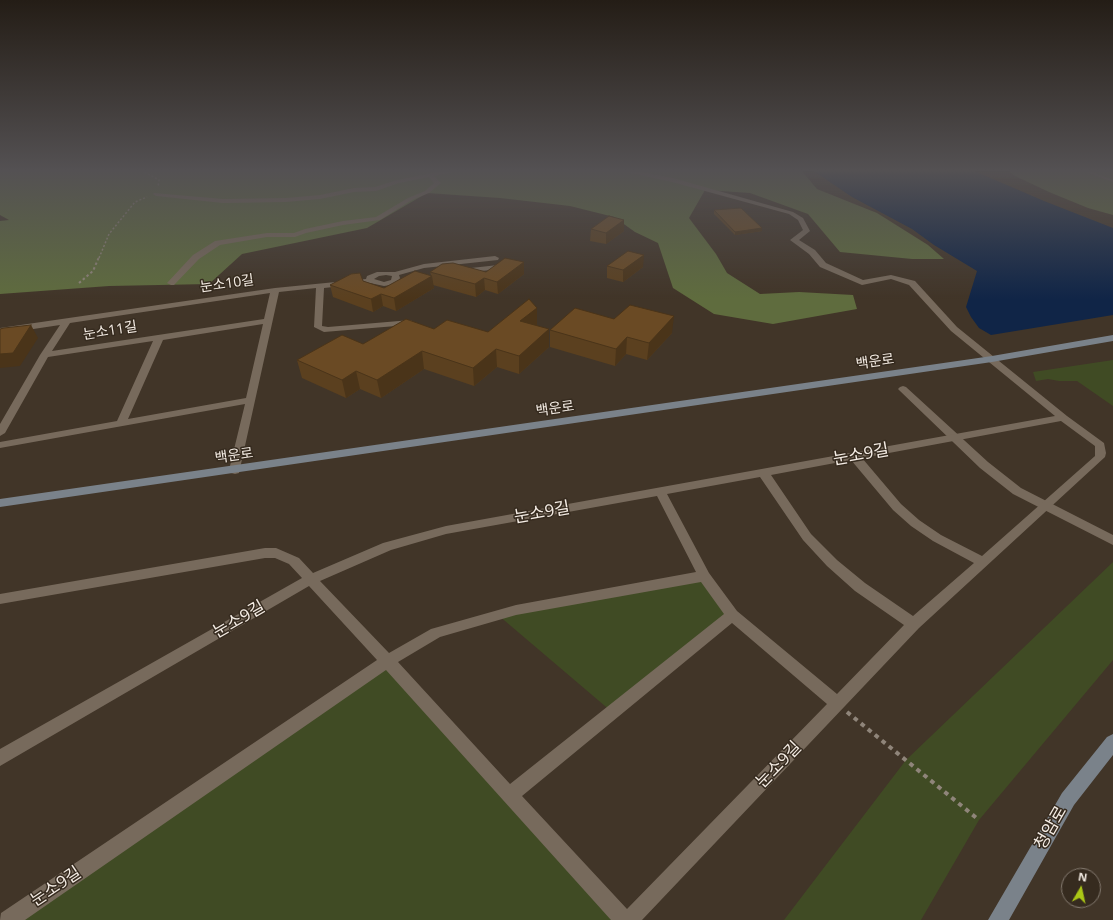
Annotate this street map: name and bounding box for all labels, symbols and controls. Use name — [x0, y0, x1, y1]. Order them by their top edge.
street label: 눈소10길 — [199, 272, 255, 296]
street label: 눈소11길 — [82, 318, 138, 344]
street label: 백운로 — [855, 351, 895, 373]
street label: 백운로 — [535, 398, 575, 420]
street label: 눈소9길 — [831, 440, 891, 470]
street label: 백운로 — [214, 445, 254, 467]
street label: 눈소9길 — [512, 498, 572, 528]
street label: 눈소9길 — [209, 597, 269, 643]
street label: 눈소9길 — [752, 738, 806, 792]
street label: 청암로 — [1030, 803, 1072, 853]
street label: 눈소9길 — [27, 863, 85, 911]
north arrow — [1061, 868, 1101, 908]
text: N — [1077, 869, 1088, 885]

